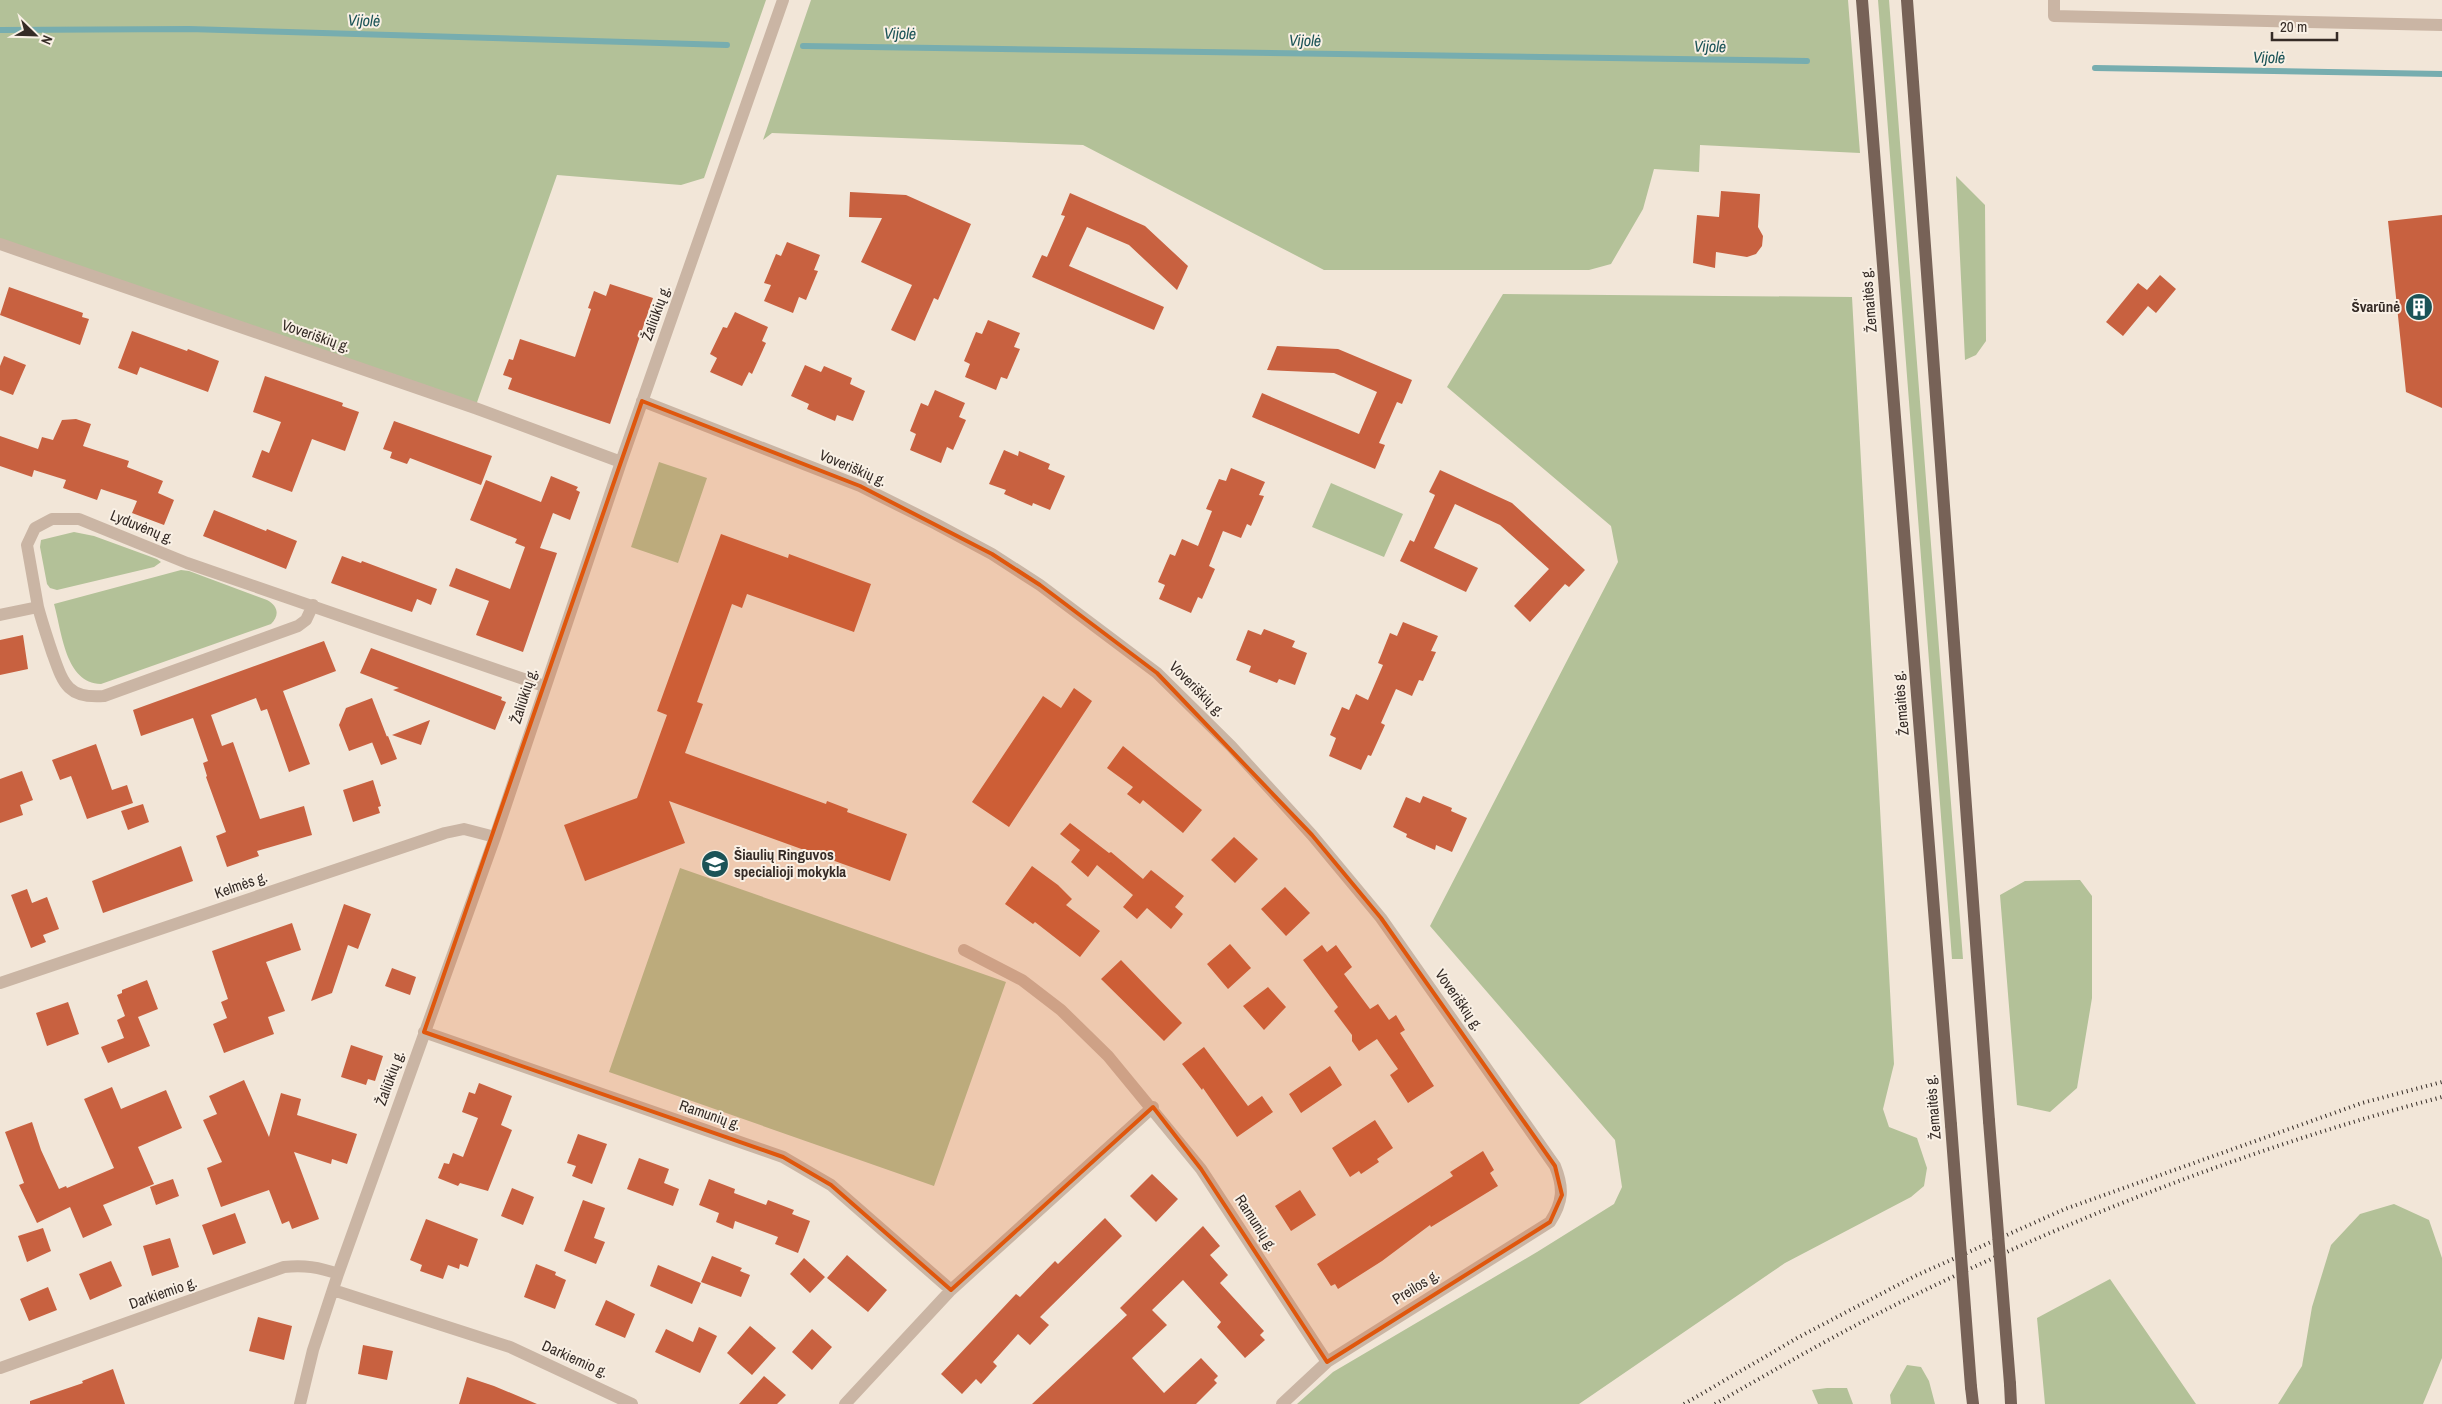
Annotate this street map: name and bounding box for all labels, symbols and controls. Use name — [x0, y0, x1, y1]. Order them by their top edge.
water label: Vijolė — [347, 8, 381, 32]
north arrow — [10, 10, 60, 60]
scale bar — [2272, 10, 2337, 42]
text: 20 m — [2280, 16, 2307, 37]
water label: Vijolė — [884, 22, 916, 44]
water label: Vijolė — [1289, 29, 1321, 51]
text: N — [37, 33, 57, 47]
water label: Vijolė — [1694, 35, 1726, 57]
water label: Vijolė — [2253, 46, 2285, 68]
street label: Žemaitės g. — [1855, 267, 1882, 333]
street label: Žaliūkių g. — [636, 282, 675, 343]
building icon: Švarūnė — [2404, 292, 2434, 322]
place label: Švarūnė — [2351, 296, 2400, 317]
street label: Voveriškių g. — [279, 314, 353, 357]
street label: Voveriškių g. — [816, 444, 890, 491]
street label: Lyduvėnų g. — [107, 504, 177, 549]
street label: Voveriškių g. — [1165, 656, 1230, 721]
street label: Žaliūkių g. — [505, 665, 542, 726]
street label: Žemaitės g. — [1887, 670, 1914, 736]
place label: Šiaulių Ringuvos specialioji mokykla — [734, 844, 846, 882]
school or university icon: Šiaulių Ringuvos specialioji mokykla — [700, 849, 730, 879]
street label: Kelmės g. — [212, 866, 270, 903]
street label: Voveriškių g. — [1430, 965, 1488, 1035]
street label: Žaliūkių g. — [370, 1047, 409, 1108]
street label: Žemaitės g. — [1919, 1074, 1946, 1140]
street label: Ramunių g. — [677, 1094, 744, 1135]
street label: Ramunių g. — [1230, 1190, 1283, 1255]
street label: Preilos g. — [1388, 1264, 1443, 1309]
street label: Darkiemio g. — [126, 1271, 200, 1314]
street label: Darkiemio g. — [539, 1335, 612, 1382]

